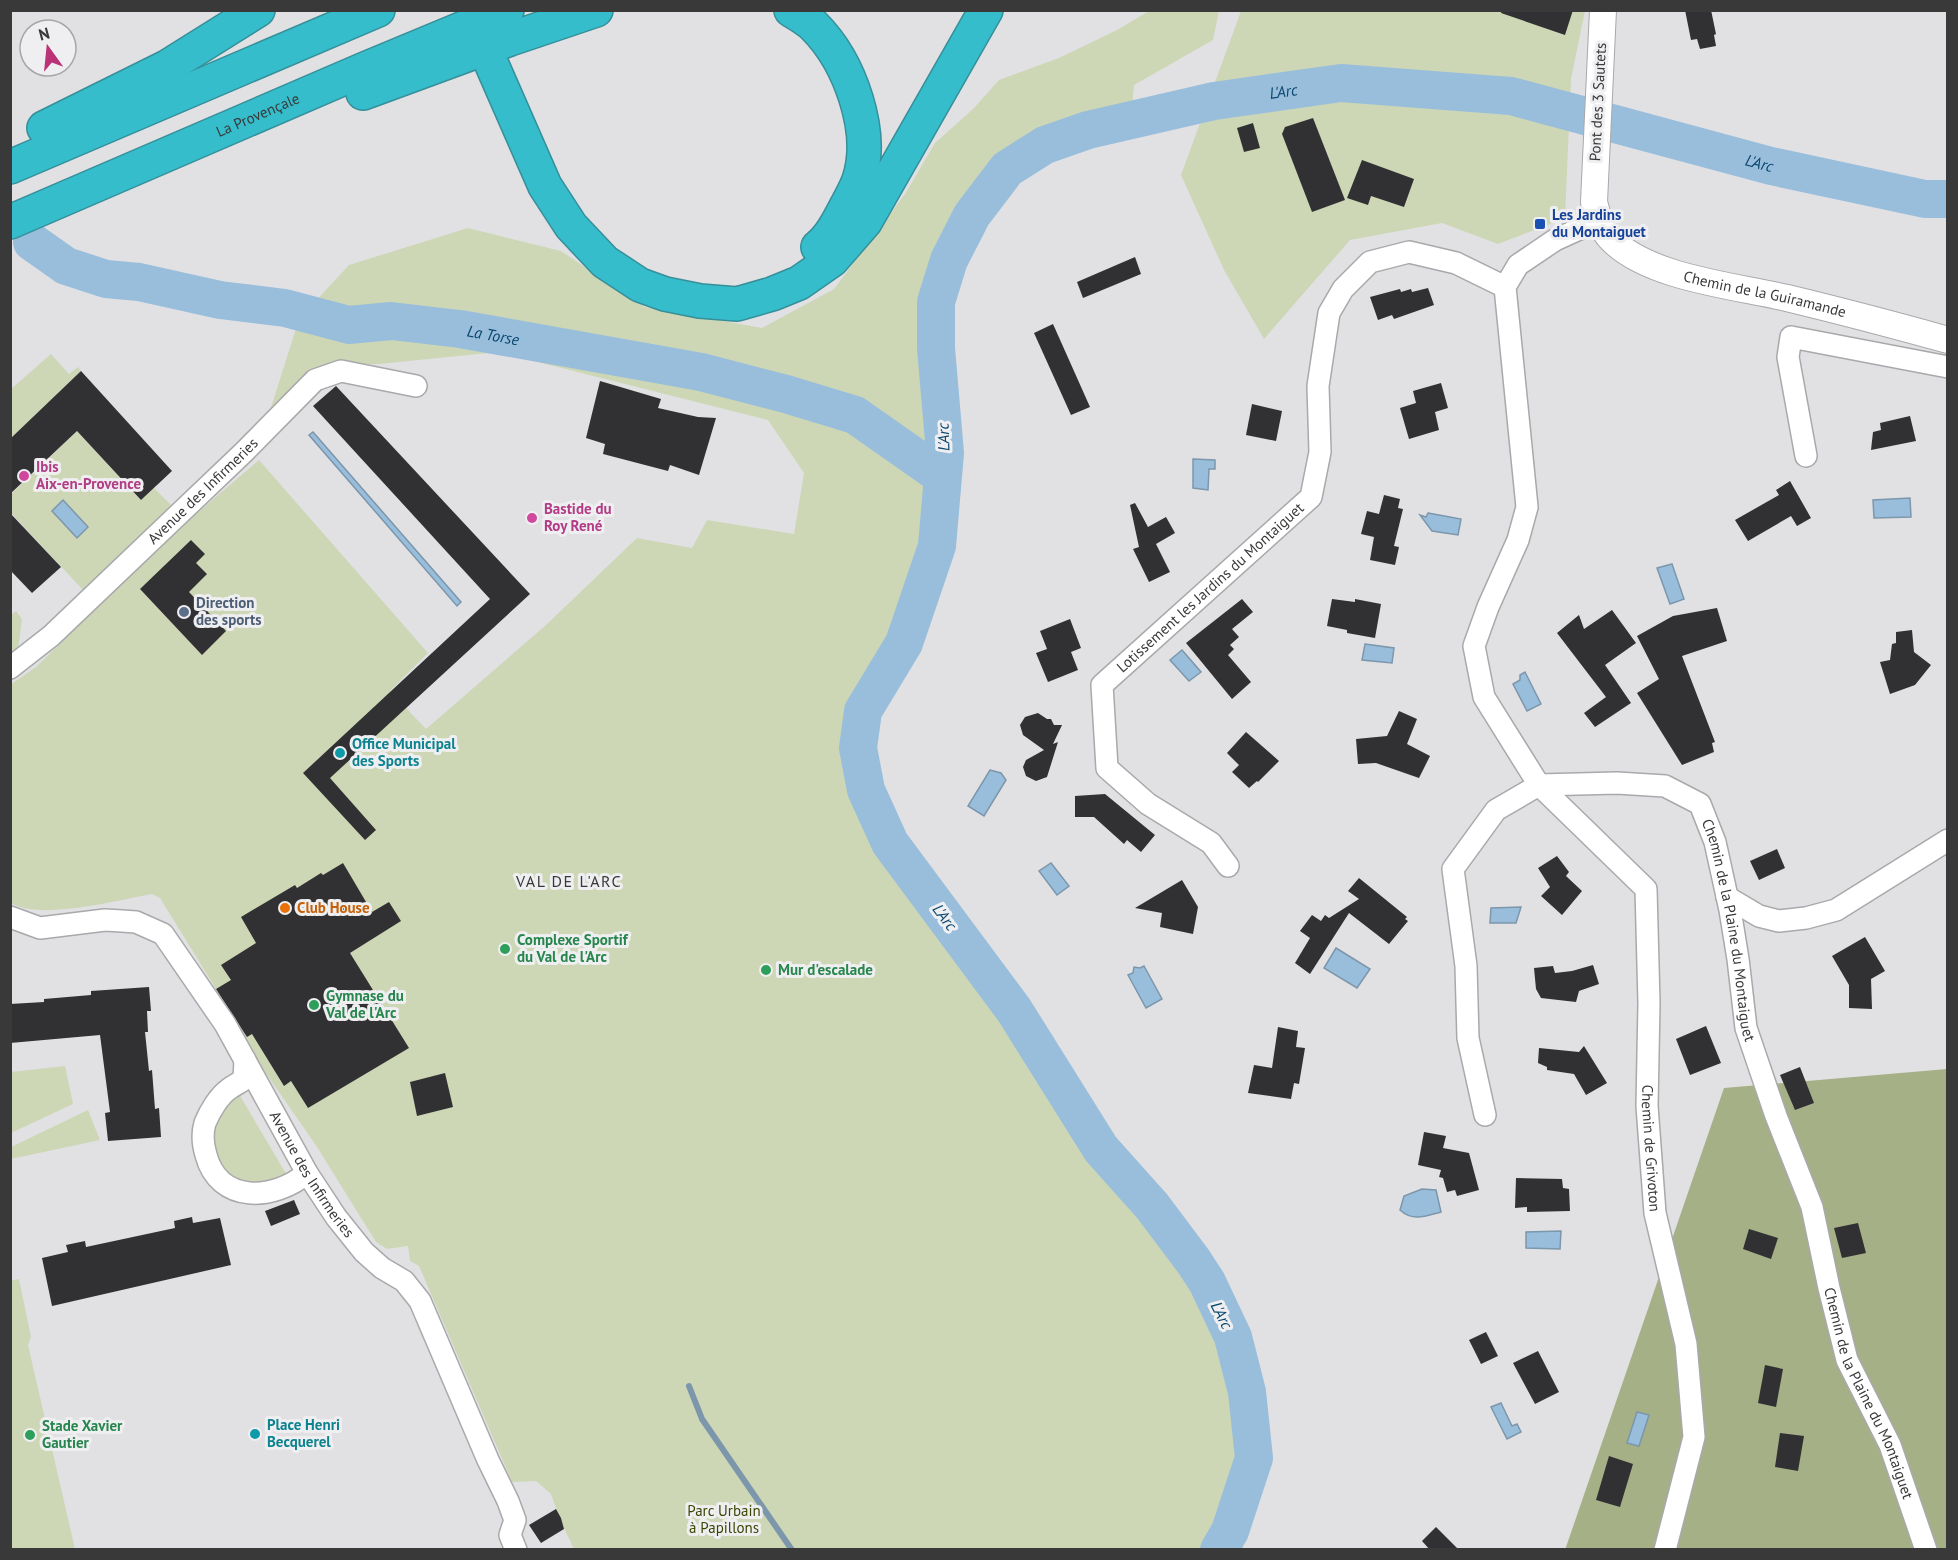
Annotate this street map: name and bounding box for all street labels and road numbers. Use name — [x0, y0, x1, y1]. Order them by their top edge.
street label: Pont des 3 Sautets — [1585, 42, 1610, 162]
street label: La Provençale — [213, 88, 302, 141]
street label: Chemin de la Guiramande — [1681, 266, 1848, 321]
street label: Avenue des Infirmeries — [143, 433, 262, 548]
street label: Lotissement les Jardins du Montaiguet — [1112, 498, 1307, 676]
street label: Chemin de la Plaine du Montaiguet — [1698, 816, 1760, 1044]
street label: Chemin de Grivoton — [1638, 1084, 1665, 1212]
street label: Avenue des Infirmeries — [266, 1107, 359, 1241]
street label: Chemin de la Plaine du Montaiguet — [1820, 1285, 1918, 1501]

